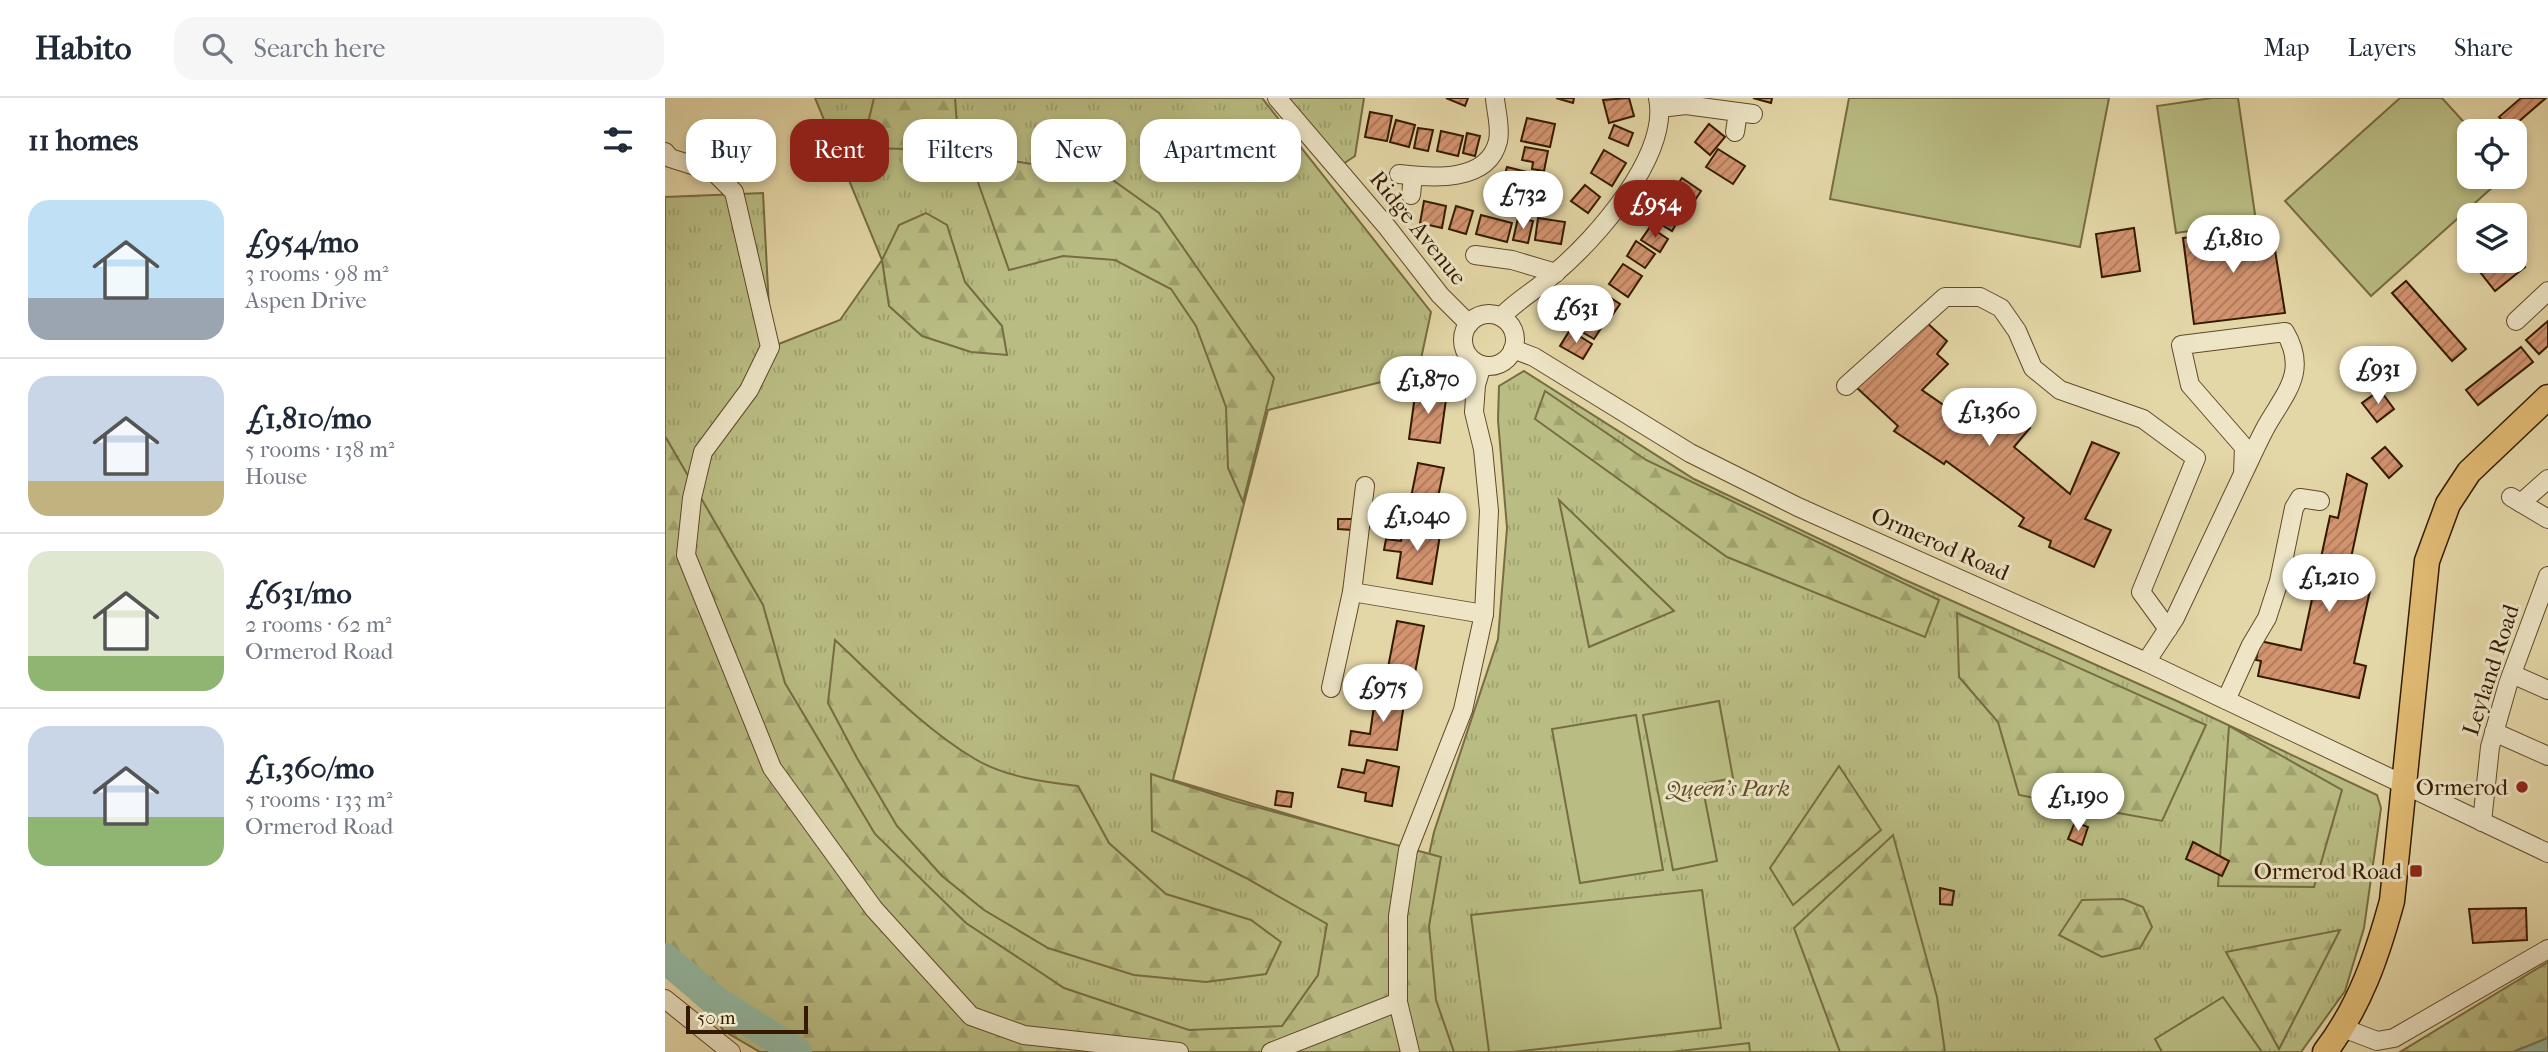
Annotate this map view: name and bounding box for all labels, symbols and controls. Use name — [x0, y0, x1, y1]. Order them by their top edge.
search box — [174, 17, 664, 80]
text: Habito — [35, 29, 132, 68]
icon: search — [198, 29, 236, 67]
text: Search here — [254, 33, 385, 64]
text: Map — [2264, 34, 2310, 62]
text: Layers — [2348, 34, 2416, 62]
text: Share — [2454, 34, 2513, 62]
chip: Buy — [686, 119, 776, 182]
chip: Rent — [790, 119, 889, 182]
chip: Filters — [903, 119, 1017, 182]
chip: New — [1031, 119, 1126, 182]
chip: Apartment — [1140, 119, 1301, 182]
map controls — [2457, 119, 2527, 273]
button: locate — [2457, 119, 2527, 189]
icon: filters — [599, 121, 637, 159]
text: 11 homes — [28, 123, 138, 158]
street label: Ridge Avenue — [1364, 166, 1472, 290]
pin: £732 — [1482, 172, 1564, 231]
text: £732 — [1499, 180, 1547, 207]
pin: £954 — [1614, 180, 1696, 240]
text: £954 — [1630, 189, 1680, 216]
button: layers — [2457, 203, 2527, 273]
pin: £1,810 — [2176, 216, 2290, 275]
text: £1,810 — [2203, 224, 2263, 251]
text: £954/mo — [245, 225, 359, 260]
icon: home — [84, 228, 168, 312]
text: 3 rooms · 98 m² — [245, 260, 389, 287]
pin: £631 — [1535, 286, 1617, 345]
text: Aspen Drive — [245, 287, 367, 314]
text: £631 — [1553, 294, 1599, 321]
pin: £931 — [2337, 346, 2419, 406]
text: £931 — [2355, 355, 2401, 382]
pin: £1,870 — [1371, 356, 1485, 416]
text: £1,870 — [1396, 365, 1460, 392]
pin: £1,360 — [1932, 388, 2046, 448]
text: £1,360 — [1958, 397, 2020, 424]
text: £1,810/mo — [245, 401, 371, 436]
icon: home — [84, 404, 168, 488]
text: 5 rooms · 138 m² — [245, 436, 395, 463]
text: House — [245, 463, 307, 490]
pin: £1,040 — [1360, 494, 1474, 553]
street label: Ormerod Road — [1867, 501, 2014, 587]
text: £1,040 — [1383, 502, 1451, 529]
pin: £1,210 — [2272, 554, 2386, 614]
text: £1,210 — [2299, 563, 2359, 590]
text: £631/mo — [245, 576, 352, 611]
icon: home — [84, 579, 168, 663]
street label: Leyland Road — [2457, 601, 2525, 739]
text: 2 rooms · 62 m² — [245, 611, 392, 638]
text: Ormerod Road — [245, 638, 393, 665]
pin: £975 — [1342, 664, 1424, 724]
text: £975 — [1359, 673, 1407, 700]
text: £1,360/mo — [245, 751, 374, 786]
icon: home — [84, 754, 168, 838]
pin: £1,190 — [2021, 774, 2135, 833]
place label: Ormerod — [2416, 774, 2508, 801]
park label: Queen's Park — [1665, 775, 1790, 802]
marker: Ormerod — [2514, 779, 2530, 795]
text: £1,190 — [2047, 782, 2109, 809]
text: 5 rooms · 133 m² — [245, 786, 392, 813]
text: Ormerod Road — [245, 813, 393, 840]
place label: Ormerod Road — [2254, 858, 2402, 885]
marker: Ormerod Road — [2408, 863, 2424, 879]
scale bar — [686, 1003, 809, 1035]
text: 50 m — [697, 1007, 736, 1029]

